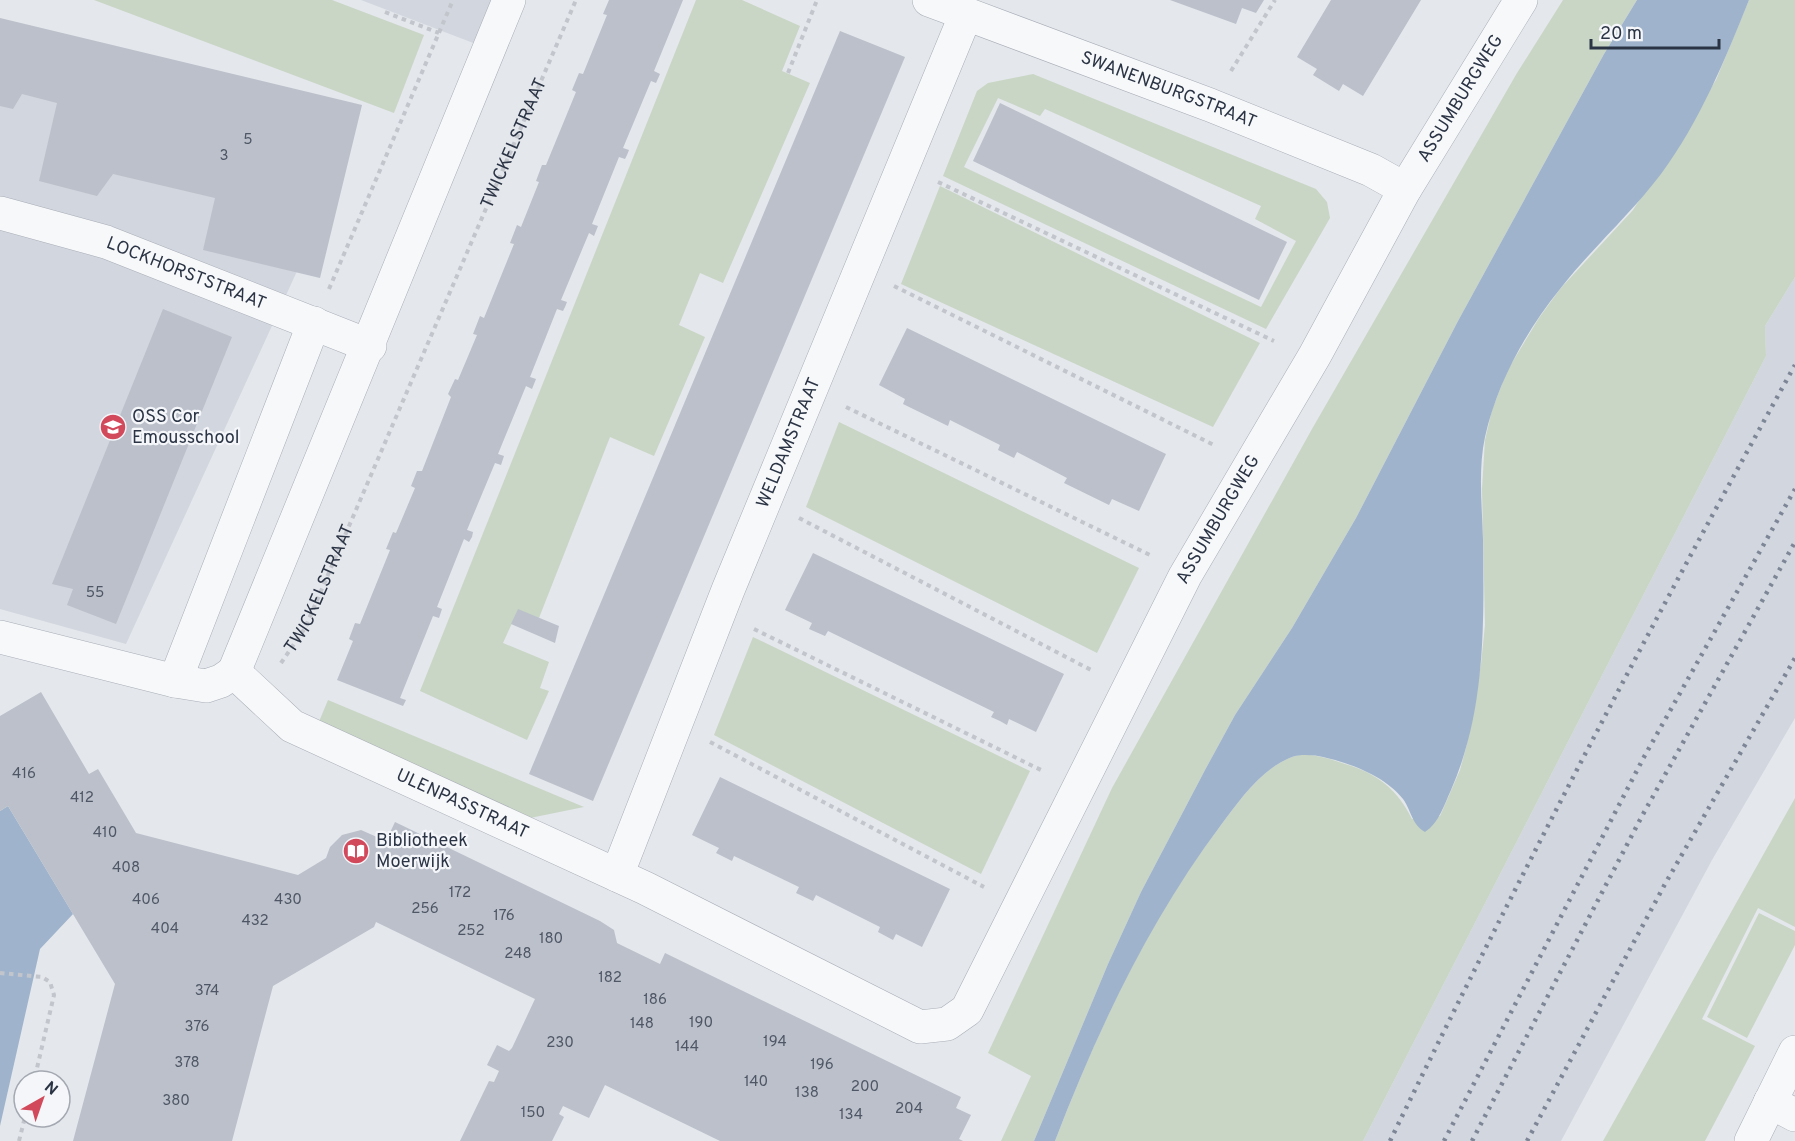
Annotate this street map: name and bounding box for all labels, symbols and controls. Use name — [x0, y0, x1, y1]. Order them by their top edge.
scale bar — [1591, 12, 1718, 50]
text: 20 m — [1600, 23, 1642, 46]
street label: ASSUMBURGWEG — [1413, 30, 1509, 167]
street label: SWANENBURGSTRAAT — [1078, 46, 1260, 134]
street label: TWICKELSTRAAT — [476, 75, 552, 212]
house number: 5 — [243, 131, 253, 150]
house number: 3 — [219, 147, 229, 166]
street label: LOCKHORSTSTRAAT — [103, 232, 269, 315]
street label: WELDAMSTRAAT — [752, 374, 826, 512]
place label: OSS Cor Emousschool — [132, 406, 240, 450]
school or university icon: OSS Cor Emousschool — [98, 412, 128, 442]
street label: ASSUMBURGWEG — [1171, 451, 1265, 588]
street label: TWICKELSTRAAT — [279, 521, 360, 658]
house number: 55 — [86, 584, 104, 603]
street label: ULENPASSTRAAT — [392, 764, 532, 844]
house number: 416 — [12, 765, 36, 784]
house number: 412 — [70, 789, 94, 808]
house number: 410 — [93, 824, 117, 843]
place label: Bibliotheek Moerwijk — [376, 830, 468, 874]
library icon: Bibliotheek Moerwijk — [341, 836, 371, 866]
house number: 408 — [112, 859, 140, 878]
house number: 172 — [449, 884, 471, 903]
house number: 406 — [132, 891, 160, 910]
house number: 430 — [274, 891, 302, 910]
house number: 256 — [411, 900, 439, 919]
house number: 176 — [493, 907, 515, 926]
house number: 432 — [241, 912, 269, 931]
house number: 404 — [151, 920, 179, 939]
house number: 252 — [457, 922, 485, 941]
house number: 180 — [539, 930, 563, 949]
house number: 248 — [504, 945, 532, 964]
house number: 182 — [598, 969, 622, 988]
house number: 374 — [195, 982, 219, 1001]
house number: 186 — [643, 991, 667, 1010]
house number: 190 — [689, 1014, 713, 1033]
house number: 148 — [630, 1015, 654, 1034]
house number: 376 — [185, 1018, 209, 1037]
house number: 194 — [763, 1033, 787, 1052]
house number: 230 — [546, 1034, 574, 1053]
house number: 144 — [675, 1038, 699, 1057]
house number: 378 — [174, 1054, 200, 1073]
house number: 196 — [810, 1056, 834, 1075]
north arrow — [12, 1069, 72, 1129]
house number: 140 — [744, 1073, 768, 1092]
text: N — [40, 1078, 61, 1100]
house number: 200 — [851, 1078, 879, 1097]
house number: 138 — [795, 1084, 819, 1103]
house number: 380 — [162, 1092, 190, 1111]
house number: 204 — [895, 1100, 923, 1119]
house number: 150 — [521, 1104, 545, 1123]
house number: 134 — [839, 1106, 863, 1125]

